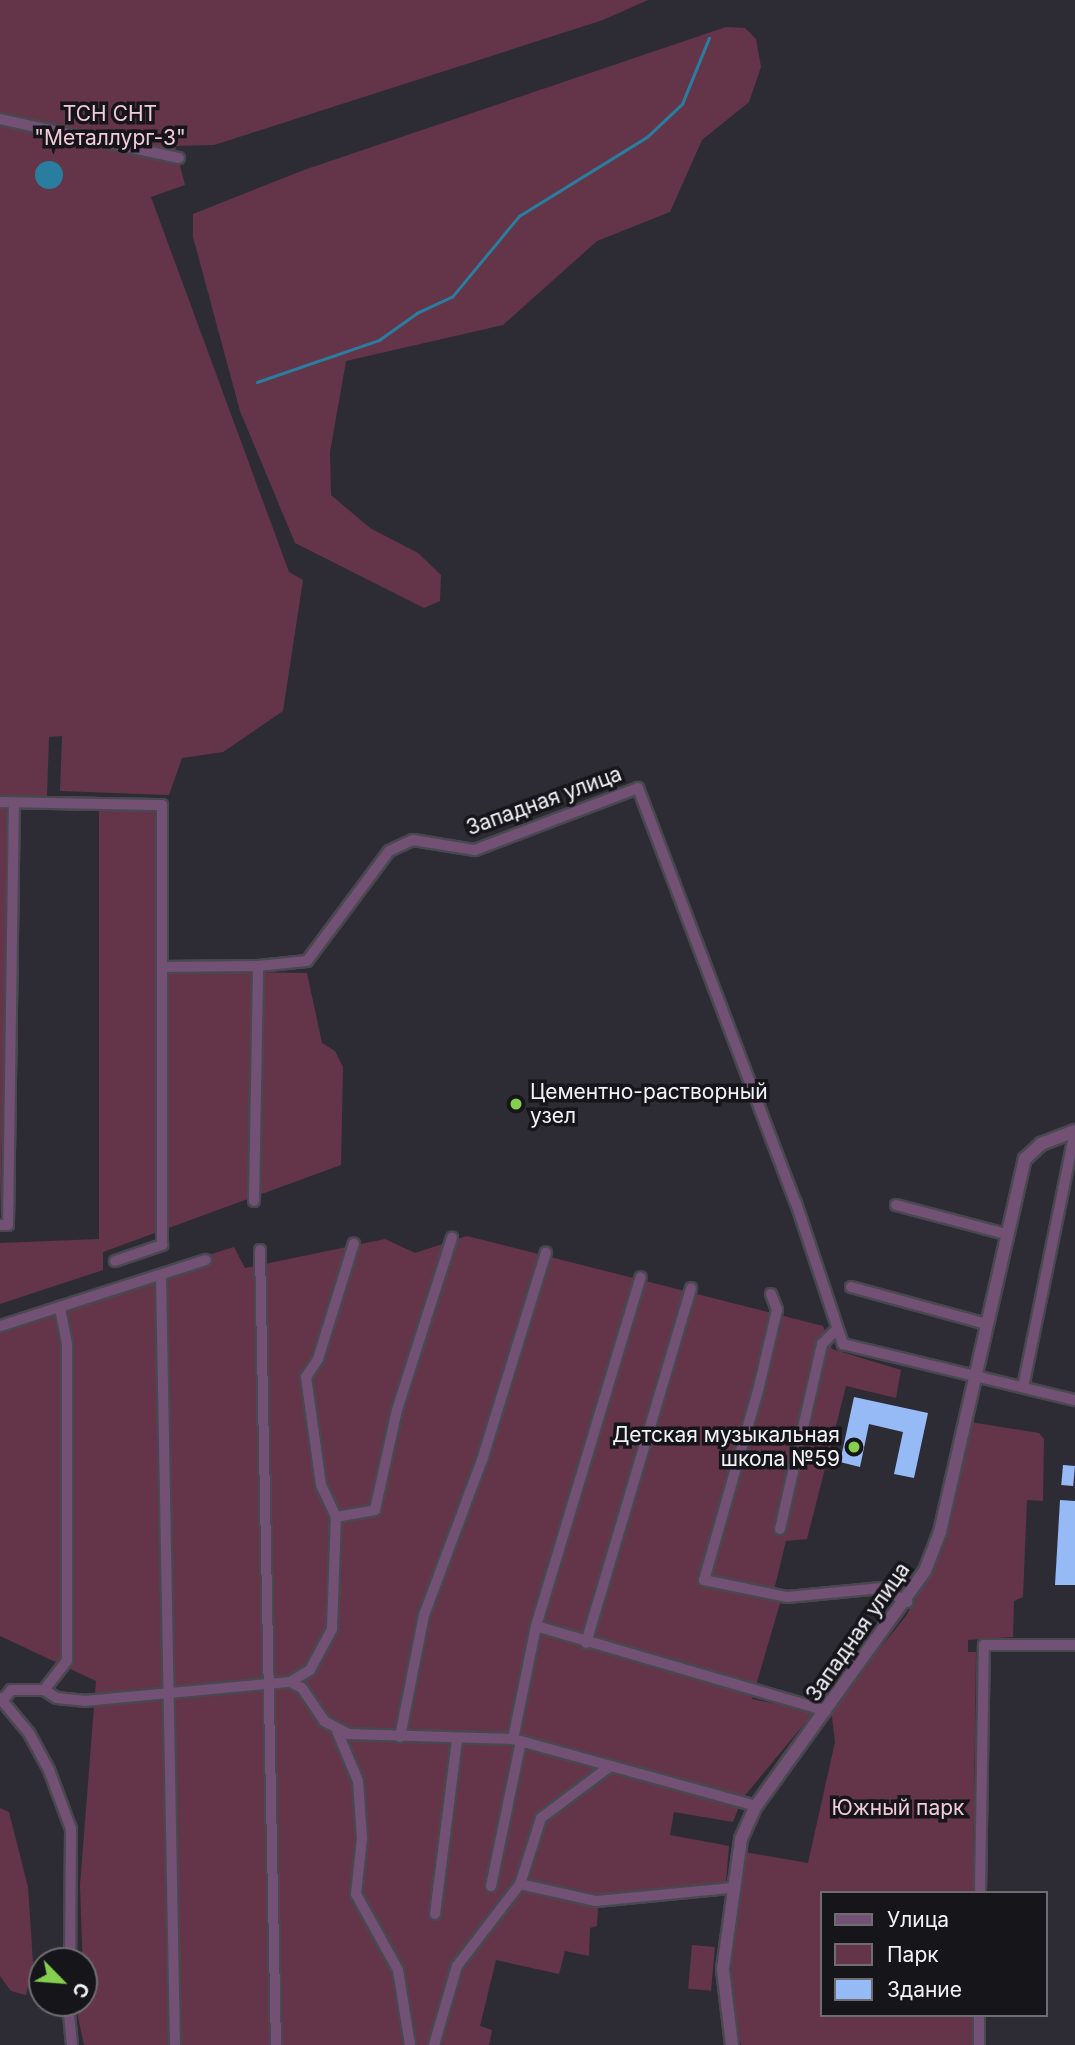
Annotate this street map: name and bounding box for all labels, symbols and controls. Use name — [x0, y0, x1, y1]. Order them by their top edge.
park label: ТСН СНТ "Металлург-3" — [34, 101, 186, 151]
street label: Западная улица — [463, 761, 625, 841]
place label: Цементно-растворный узел — [530, 1079, 768, 1129]
marker: Цементно-растворный узел — [508, 1096, 524, 1112]
place label: Детская музыкальная школа №59 — [612, 1422, 840, 1472]
marker: Детская музыкальная школа №59 — [846, 1439, 862, 1455]
street label: Западная улица — [801, 1558, 915, 1706]
park label: Южный парк — [832, 1795, 964, 1821]
legend — [820, 1891, 1047, 2017]
text: Улица — [887, 1907, 949, 1932]
text: Парк — [887, 1942, 939, 1967]
north arrow — [28, 1947, 98, 2017]
text: Здание — [887, 1977, 962, 2002]
text: С — [67, 1979, 94, 2001]

